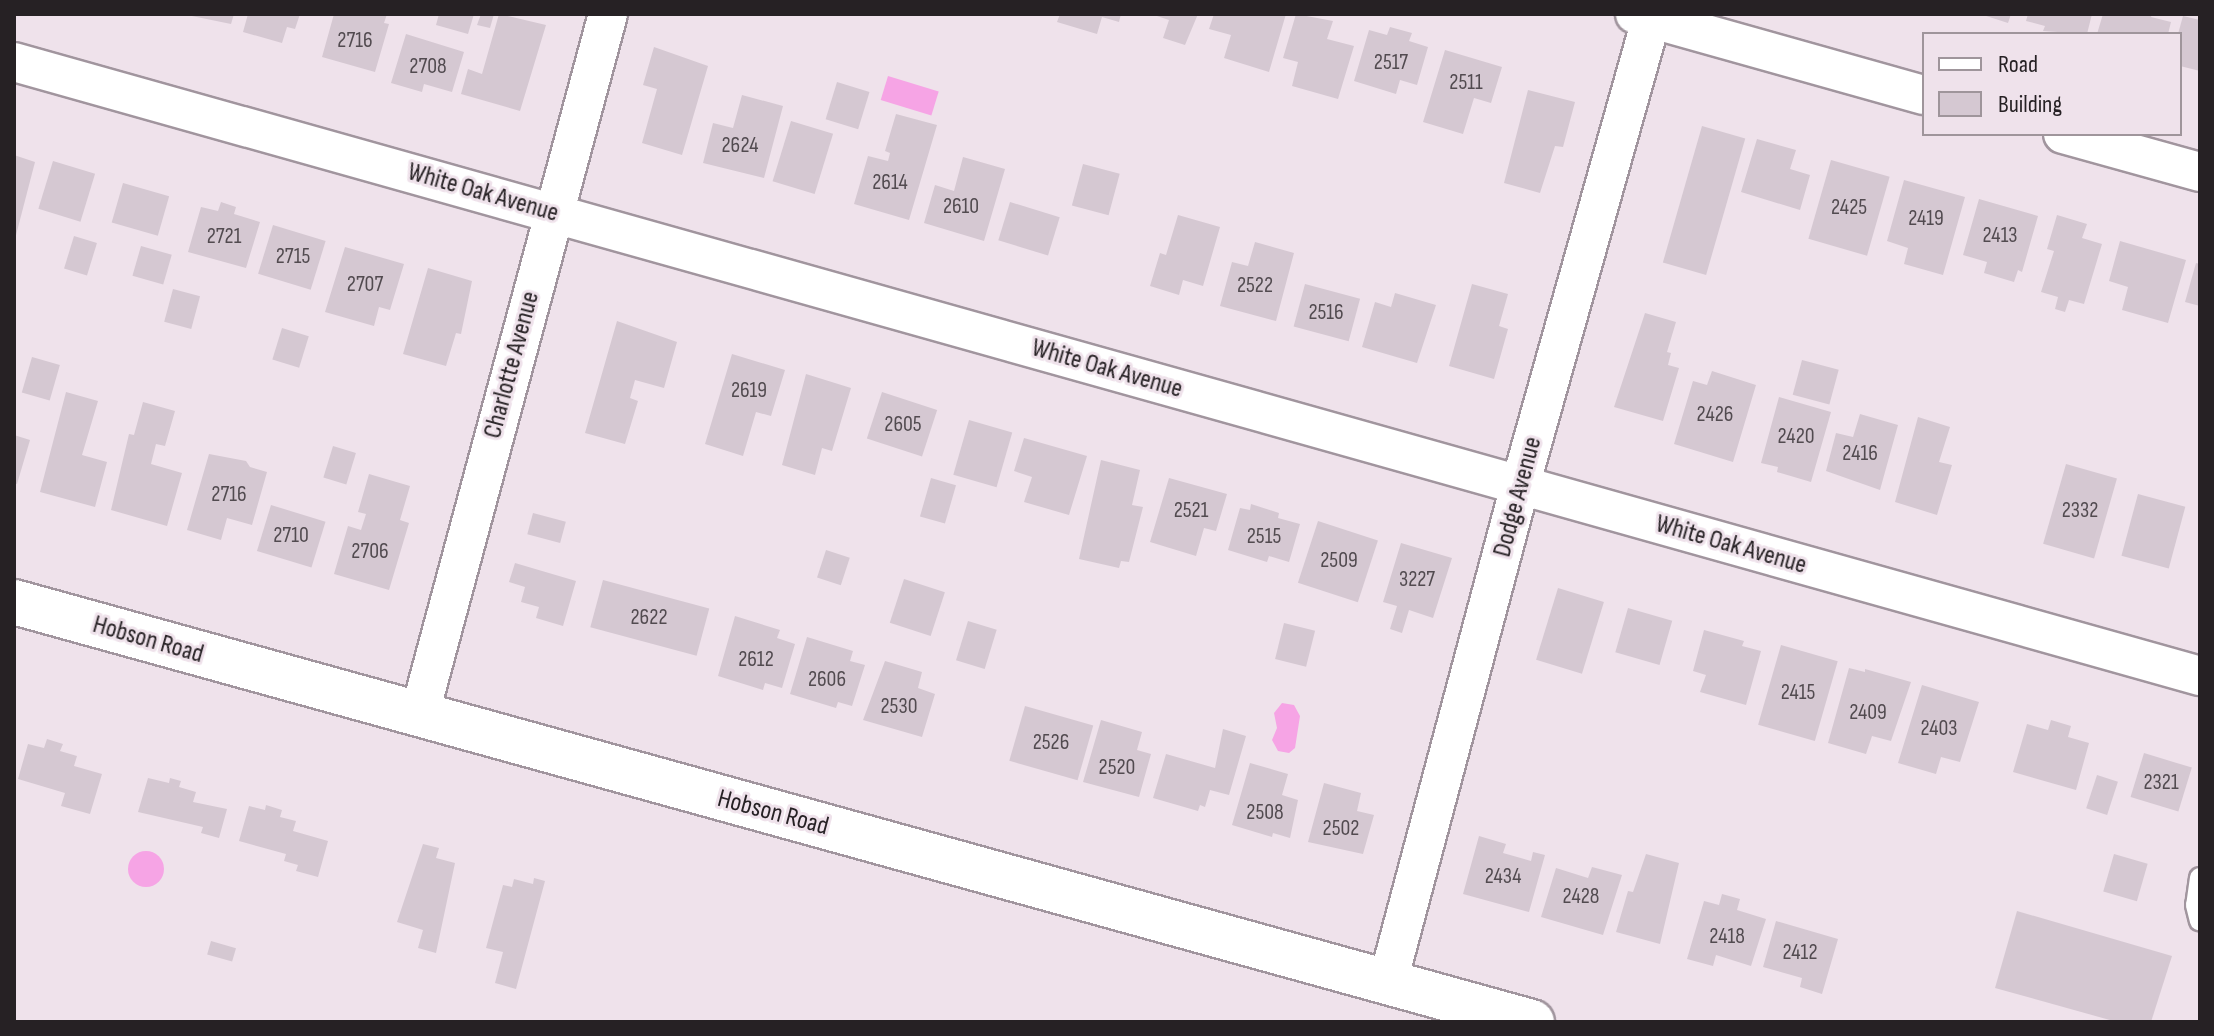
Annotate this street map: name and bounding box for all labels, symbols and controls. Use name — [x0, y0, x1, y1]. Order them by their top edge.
house number: 2716 — [337, 28, 373, 54]
legend — [1922, 32, 2182, 136]
house number: 2517 — [1374, 50, 1408, 76]
text: Road — [1998, 50, 2038, 79]
house number: 2708 — [409, 54, 447, 80]
house number: 2511 — [1449, 70, 1483, 96]
text: Building — [1998, 90, 2062, 119]
house number: 2624 — [721, 133, 759, 159]
street label: White Oak Avenue — [404, 157, 562, 229]
house number: 2614 — [872, 170, 908, 196]
house number: 2610 — [943, 194, 979, 220]
house number: 2425 — [1831, 195, 1867, 221]
house number: 2419 — [1908, 206, 1944, 232]
house number: 2413 — [1982, 223, 2018, 249]
house number: 2721 — [207, 224, 241, 250]
house number: 2715 — [276, 244, 310, 270]
house number: 2707 — [347, 272, 383, 298]
house number: 2522 — [1237, 273, 1273, 299]
street label: Charlotte Avenue — [477, 288, 547, 442]
house number: 2516 — [1308, 300, 1344, 326]
street label: White Oak Avenue — [1028, 333, 1186, 405]
house number: 2619 — [731, 378, 767, 404]
house number: 2426 — [1697, 402, 1733, 428]
house number: 2605 — [884, 412, 922, 438]
house number: 2420 — [1777, 424, 1815, 450]
street label: Dodge Avenue — [1487, 434, 1549, 560]
house number: 2416 — [1842, 441, 1878, 467]
house number: 2716 — [211, 482, 247, 508]
house number: 2521 — [1174, 498, 1208, 524]
house number: 2332 — [2062, 498, 2098, 524]
street label: White Oak Avenue — [1652, 509, 1810, 581]
house number: 2710 — [273, 523, 309, 549]
house number: 2515 — [1247, 524, 1281, 550]
house number: 2706 — [351, 539, 389, 565]
house number: 2509 — [1320, 548, 1358, 574]
house number: 3227 — [1399, 567, 1435, 593]
house number: 2622 — [630, 605, 668, 631]
street label: Hobson Road — [89, 609, 207, 671]
house number: 2612 — [738, 647, 774, 673]
house number: 2606 — [808, 667, 846, 693]
house number: 2415 — [1781, 680, 1815, 706]
house number: 2530 — [881, 694, 917, 720]
house number: 2409 — [1849, 700, 1887, 726]
house number: 2403 — [1920, 716, 1958, 742]
house number: 2526 — [1033, 730, 1069, 756]
house number: 2520 — [1099, 755, 1135, 781]
house number: 2321 — [2143, 770, 2179, 796]
street label: Hobson Road — [714, 783, 832, 843]
house number: 2508 — [1246, 800, 1284, 826]
house number: 2502 — [1323, 816, 1359, 842]
house number: 2434 — [1485, 864, 1521, 890]
house number: 2428 — [1563, 884, 1599, 910]
house number: 2418 — [1709, 924, 1745, 950]
house number: 2412 — [1782, 940, 1818, 966]

